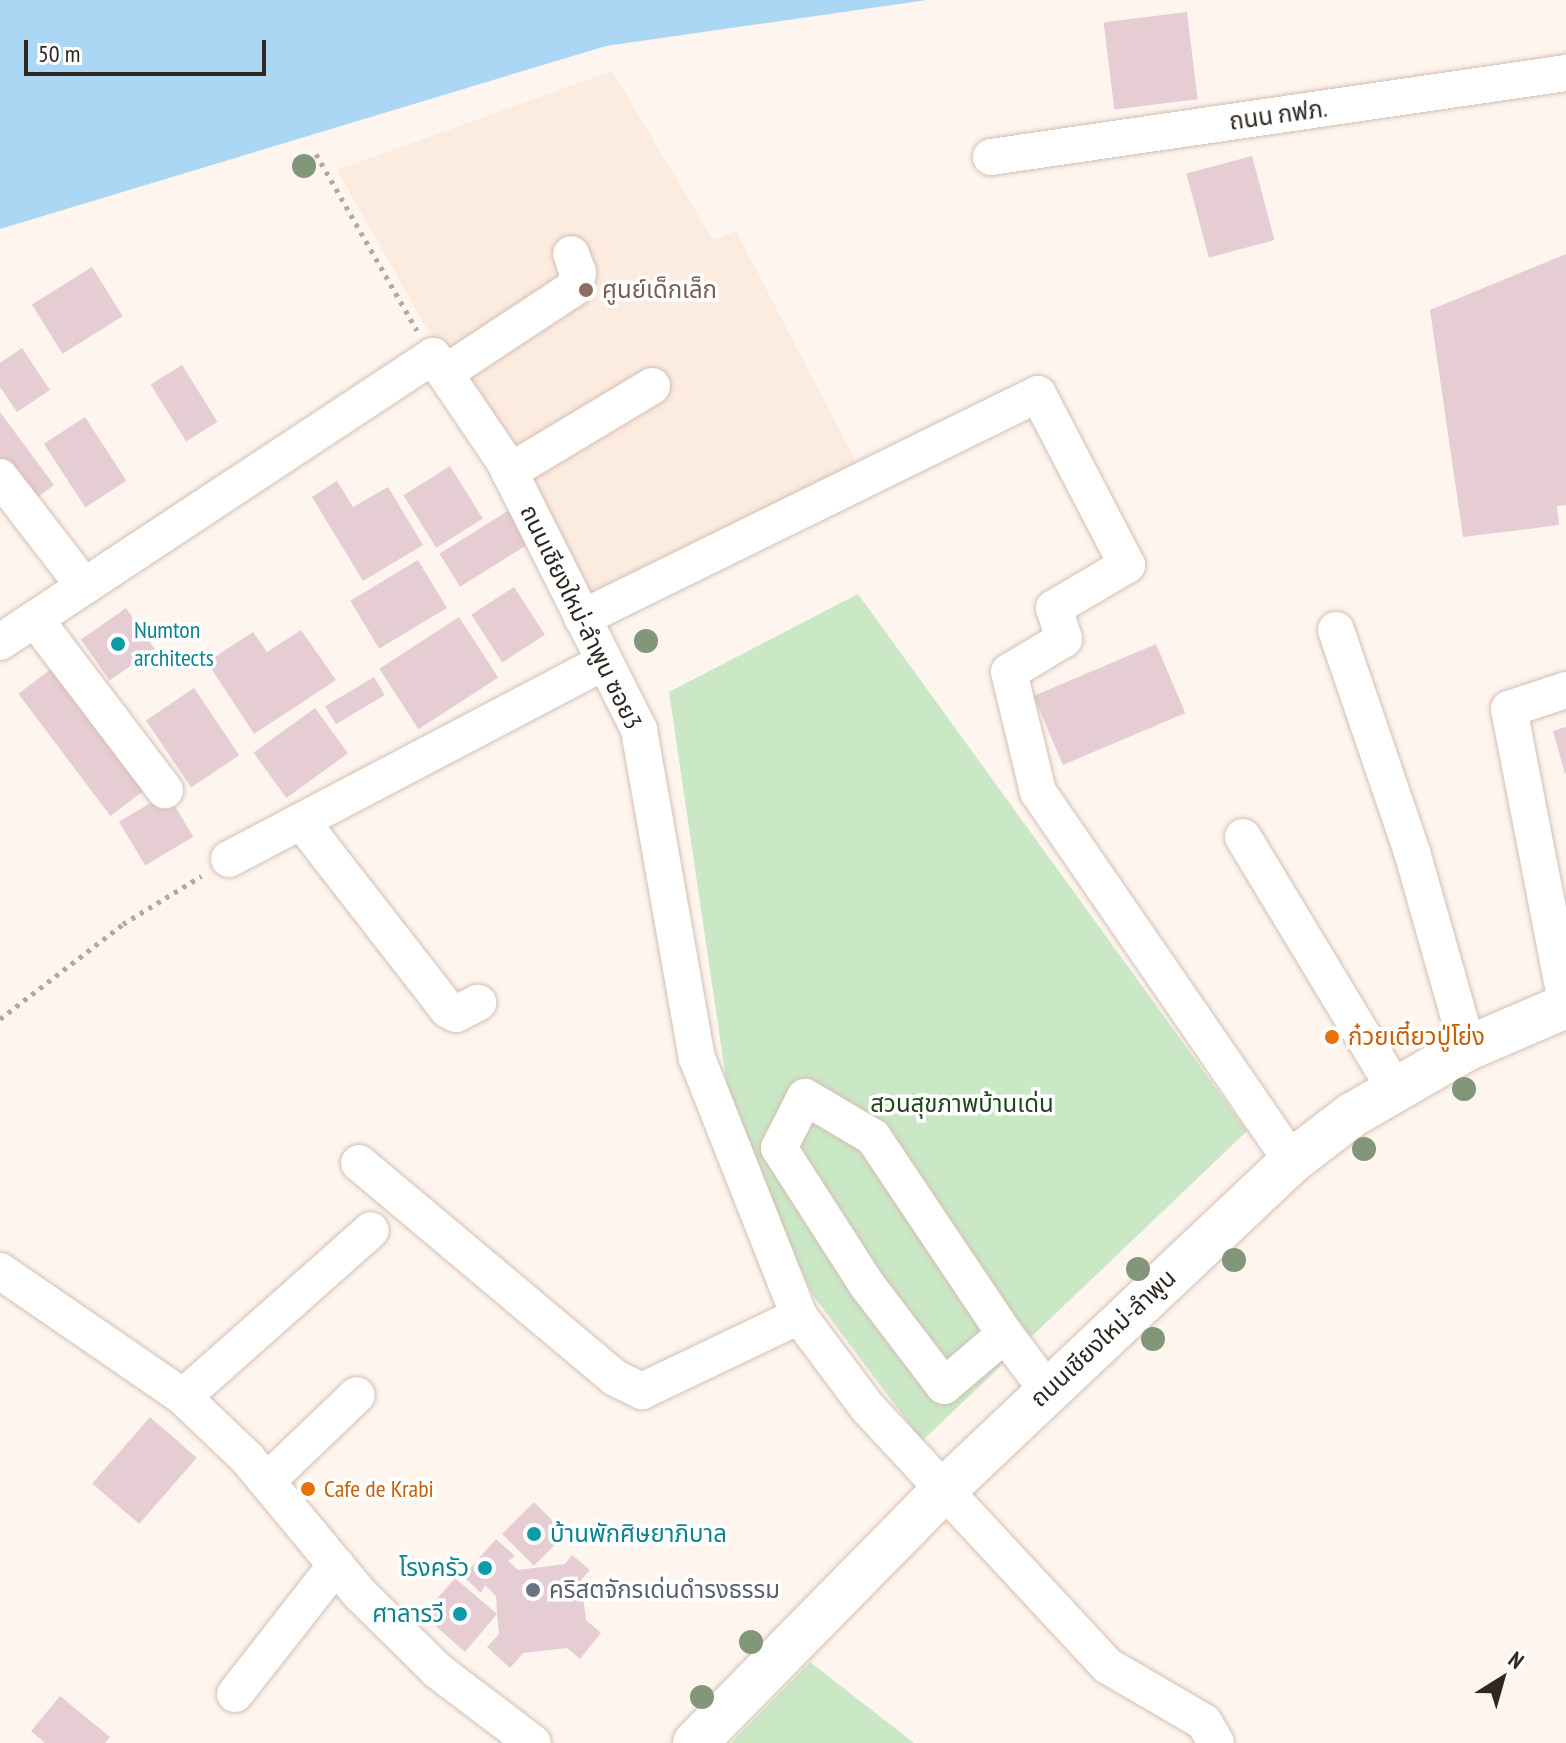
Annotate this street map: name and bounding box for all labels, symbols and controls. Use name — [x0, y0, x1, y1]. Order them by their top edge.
scale bar — [28, 24, 270, 74]
text: 50 m — [38, 38, 80, 69]
street label: ถนน กฟภ. — [1227, 94, 1329, 136]
place label: ศูนย์เด็กเล็ก — [602, 276, 717, 304]
marker: ศูนย์เด็กเล็ก — [577, 281, 595, 299]
street label: ถนนเชียงใหม่-ลำพูน ซอย3 — [514, 500, 648, 734]
place label: Numton architects — [134, 616, 214, 672]
marker: Numton architects — [109, 635, 127, 653]
place label: ก๋วยเตี๋ยวปู่โย่ง — [1348, 1023, 1485, 1051]
marker: ก๋วยเตี๋ยวปู่โย่ง — [1323, 1028, 1341, 1046]
park label: สวนสุขภาพบ้านเด่น — [870, 1090, 1054, 1118]
street label: ถนนเชียงใหม่-ลำพูน — [1024, 1263, 1182, 1413]
place label: Cafe de Krabi — [324, 1475, 434, 1503]
marker: Cafe de Krabi — [299, 1480, 317, 1498]
place label: บ้านพักศิษยาภิบาล — [550, 1520, 727, 1548]
marker: บ้านพักศิษยาภิบาล — [525, 1525, 543, 1543]
place label: โรงครัว — [399, 1554, 469, 1582]
marker: โรงครัว — [476, 1559, 494, 1577]
place label: คริสตจักรเด่นดำรงธรรม — [549, 1576, 780, 1604]
marker: คริสตจักรเด่นดำรงธรรม — [524, 1581, 542, 1599]
place label: ศาลารวี — [372, 1600, 444, 1628]
marker: ศาลารวี — [451, 1605, 469, 1623]
north arrow — [1462, 1639, 1542, 1719]
text: N — [1503, 1645, 1530, 1675]

